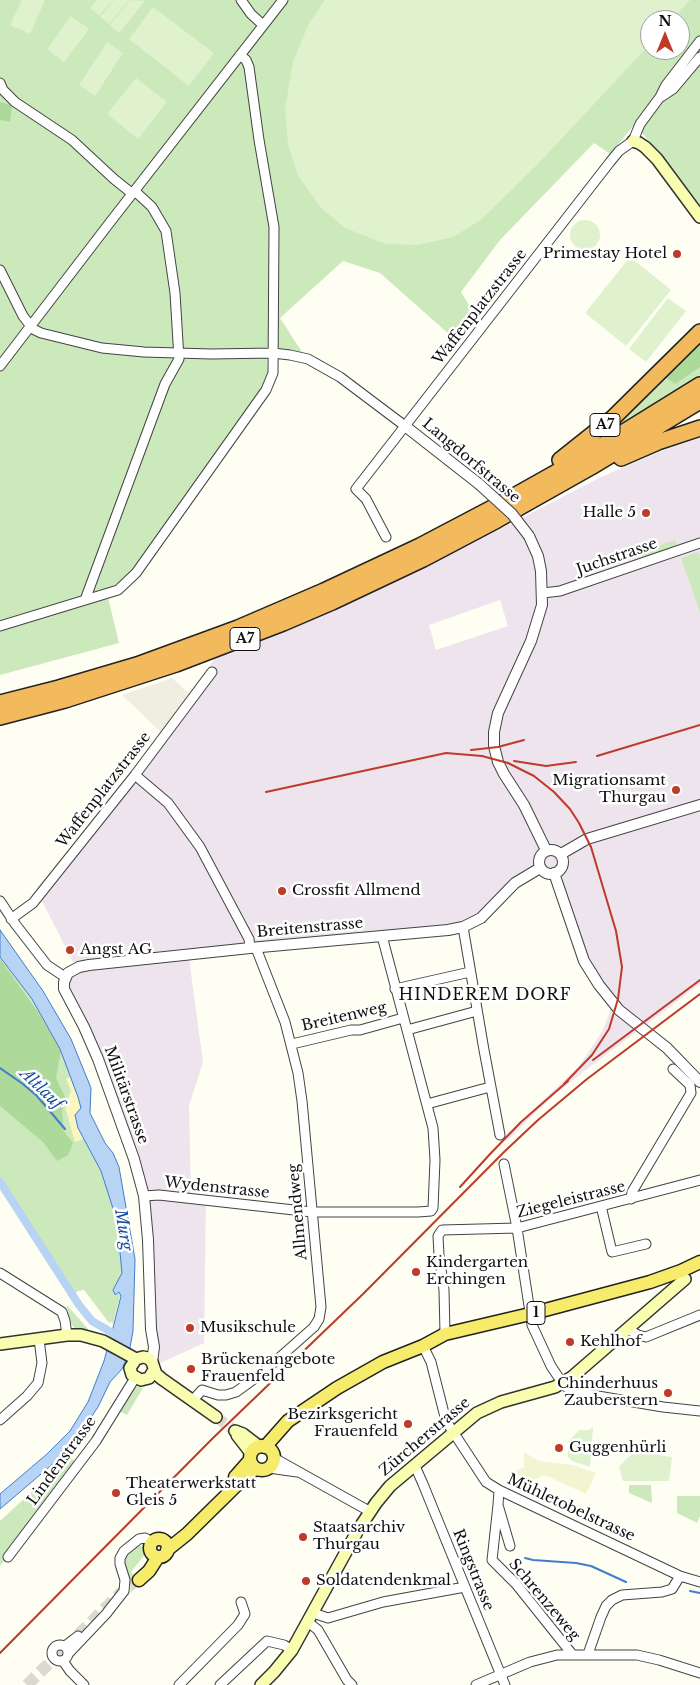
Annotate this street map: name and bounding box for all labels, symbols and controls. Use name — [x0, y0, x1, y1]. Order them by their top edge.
north arrow — [640, 10, 690, 60]
text: N — [658, 12, 672, 30]
place label: Primestay Hotel — [543, 245, 667, 263]
street label: Waffenplatzstrasse — [429, 246, 531, 368]
marker: Primestay Hotel — [671, 248, 683, 260]
road number: A7 — [590, 414, 620, 436]
street label: Langdorfstrasse — [419, 415, 523, 507]
place label: Halle 5 — [583, 504, 636, 522]
marker: Halle 5 — [640, 507, 652, 519]
street label: Juchstrasse — [574, 535, 660, 579]
road number: A7 — [230, 628, 260, 650]
street label: Waffenplatzstrasse — [53, 729, 155, 851]
place label: Migrationsamt Thurgau — [552, 772, 666, 807]
marker: Migrationsamt Thurgau — [670, 784, 682, 796]
place label: Crossfit Allmend — [292, 882, 421, 900]
marker: Crossfit Allmend — [276, 885, 288, 897]
street label: Breitenstrasse — [256, 914, 364, 942]
place label: Angst AG — [80, 941, 152, 959]
marker: Angst AG — [64, 944, 76, 956]
district label: HINDEREM DORF — [397, 985, 573, 1005]
street label: Breitenweg — [300, 998, 388, 1036]
street label: Militärstrasse — [100, 1044, 152, 1146]
water label: Altlauf — [16, 1064, 66, 1114]
street label: Allmendweg — [285, 1163, 311, 1261]
street label: Wydenstrasse — [164, 1174, 270, 1202]
street label: Ziegeleistrasse — [515, 1178, 627, 1222]
water label: Murg — [110, 1208, 136, 1252]
place label: Kindergarten Erchingen — [426, 1254, 528, 1289]
marker: Kindergarten Erchingen — [410, 1266, 422, 1278]
road number: 1 — [527, 1302, 545, 1325]
place label: Musikschule — [200, 1319, 296, 1337]
marker: Musikschule — [184, 1322, 196, 1334]
place label: Kehlhof — [580, 1333, 641, 1351]
marker: Kehlhof — [564, 1336, 576, 1348]
place label: Brückenangebote Frauenfeld — [201, 1351, 335, 1386]
marker: Brückenangebote Frauenfeld — [185, 1363, 197, 1375]
place label: Chinderhuus Zauberstern — [557, 1375, 658, 1410]
marker: Chinderhuus Zauberstern — [662, 1387, 674, 1399]
street label: Zürcherstrasse — [376, 1394, 474, 1480]
place label: Bezirksgericht Frauenfeld — [287, 1406, 398, 1441]
street label: Lindenstrasse — [24, 1413, 100, 1509]
marker: Bezirksgericht Frauenfeld — [402, 1418, 414, 1430]
place label: Guggenhürli — [569, 1439, 666, 1457]
marker: Guggenhürli — [553, 1442, 565, 1454]
street label: Mühletobelstrasse — [504, 1471, 638, 1545]
place label: Theaterwerkstatt Gleis 5 — [126, 1475, 256, 1510]
marker: Theaterwerkstatt Gleis 5 — [110, 1487, 122, 1499]
place label: Staatsarchiv Thurgau — [313, 1519, 405, 1554]
street label: Ringstrasse — [448, 1527, 498, 1613]
marker: Staatsarchiv Thurgau — [297, 1531, 309, 1543]
street label: Schrenzeweg — [505, 1556, 583, 1644]
place label: Soldatendenkmal — [316, 1572, 451, 1590]
marker: Soldatendenkmal — [300, 1575, 312, 1587]

